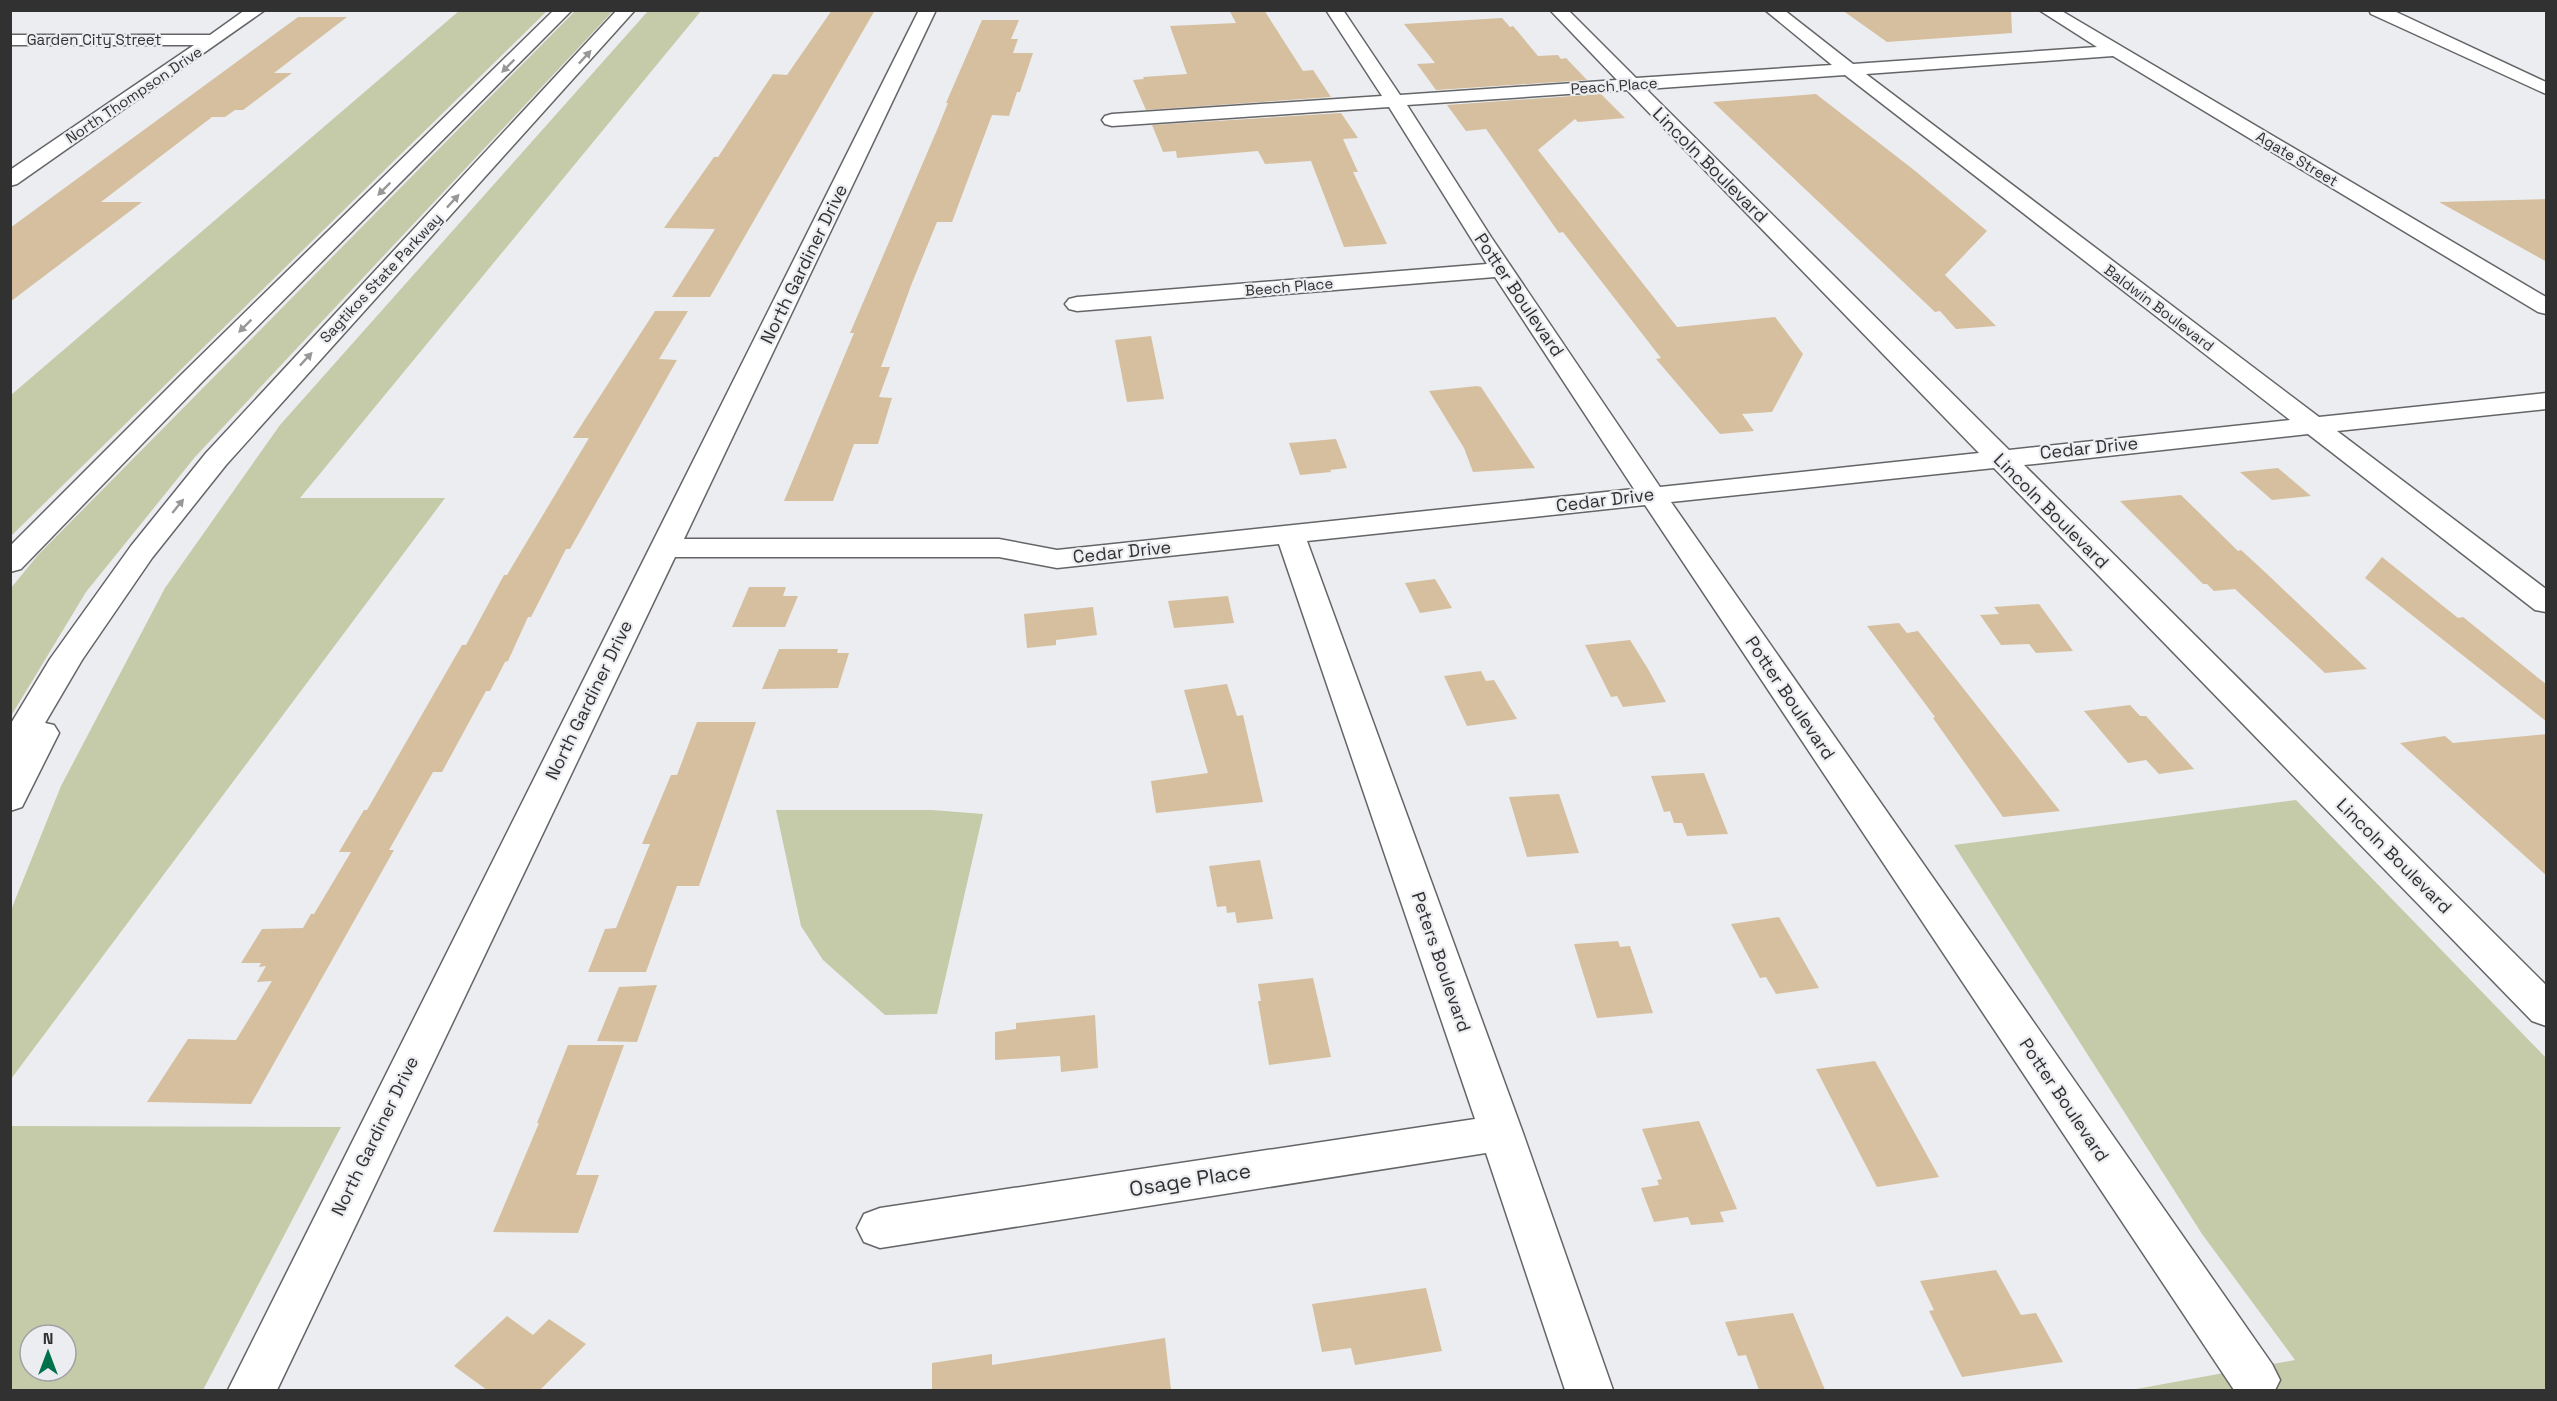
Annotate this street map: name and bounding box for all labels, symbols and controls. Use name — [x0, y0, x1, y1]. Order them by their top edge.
street label: Garden City Street — [27, 30, 161, 49]
street label: North Thompson Drive — [62, 42, 206, 147]
one-way arrow — [577, 50, 591, 64]
one-way arrow — [501, 59, 515, 74]
street label: Peach Place — [1570, 73, 1658, 98]
street label: Lincoln Boulevard — [1648, 102, 1773, 227]
street label: Agate Street — [2253, 127, 2342, 191]
street label: North Gardiner Drive — [755, 180, 852, 347]
one-way arrow — [377, 182, 391, 196]
one-way arrow — [445, 194, 459, 208]
street label: Sagtikos State Parkway — [315, 209, 446, 347]
street label: Potter Boulevard — [1470, 228, 1569, 361]
street label: Baldwin Boulevard — [2101, 260, 2218, 355]
street label: Beech Place — [1244, 273, 1334, 300]
one-way arrow — [237, 319, 252, 333]
one-way arrow — [299, 352, 313, 367]
street label: Cedar Drive — [2039, 431, 2139, 464]
street label: Lincoln Boulevard — [1989, 448, 2114, 573]
street label: Cedar Drive — [1555, 482, 1655, 517]
one-way arrow — [171, 498, 184, 514]
street label: Cedar Drive — [1072, 535, 1172, 568]
street label: North Gardiner Drive — [540, 616, 637, 783]
street label: Potter Boulevard — [1741, 631, 1840, 764]
street label: Lincoln Boulevard — [2332, 793, 2457, 918]
street label: Peters Boulevard — [1407, 889, 1476, 1035]
street label: Potter Boulevard — [2015, 1033, 2114, 1166]
street label: North Gardiner Drive — [326, 1052, 423, 1219]
street label: Osage Place — [1127, 1157, 1253, 1202]
north arrow — [18, 1323, 78, 1383]
text: N — [43, 1328, 53, 1349]

